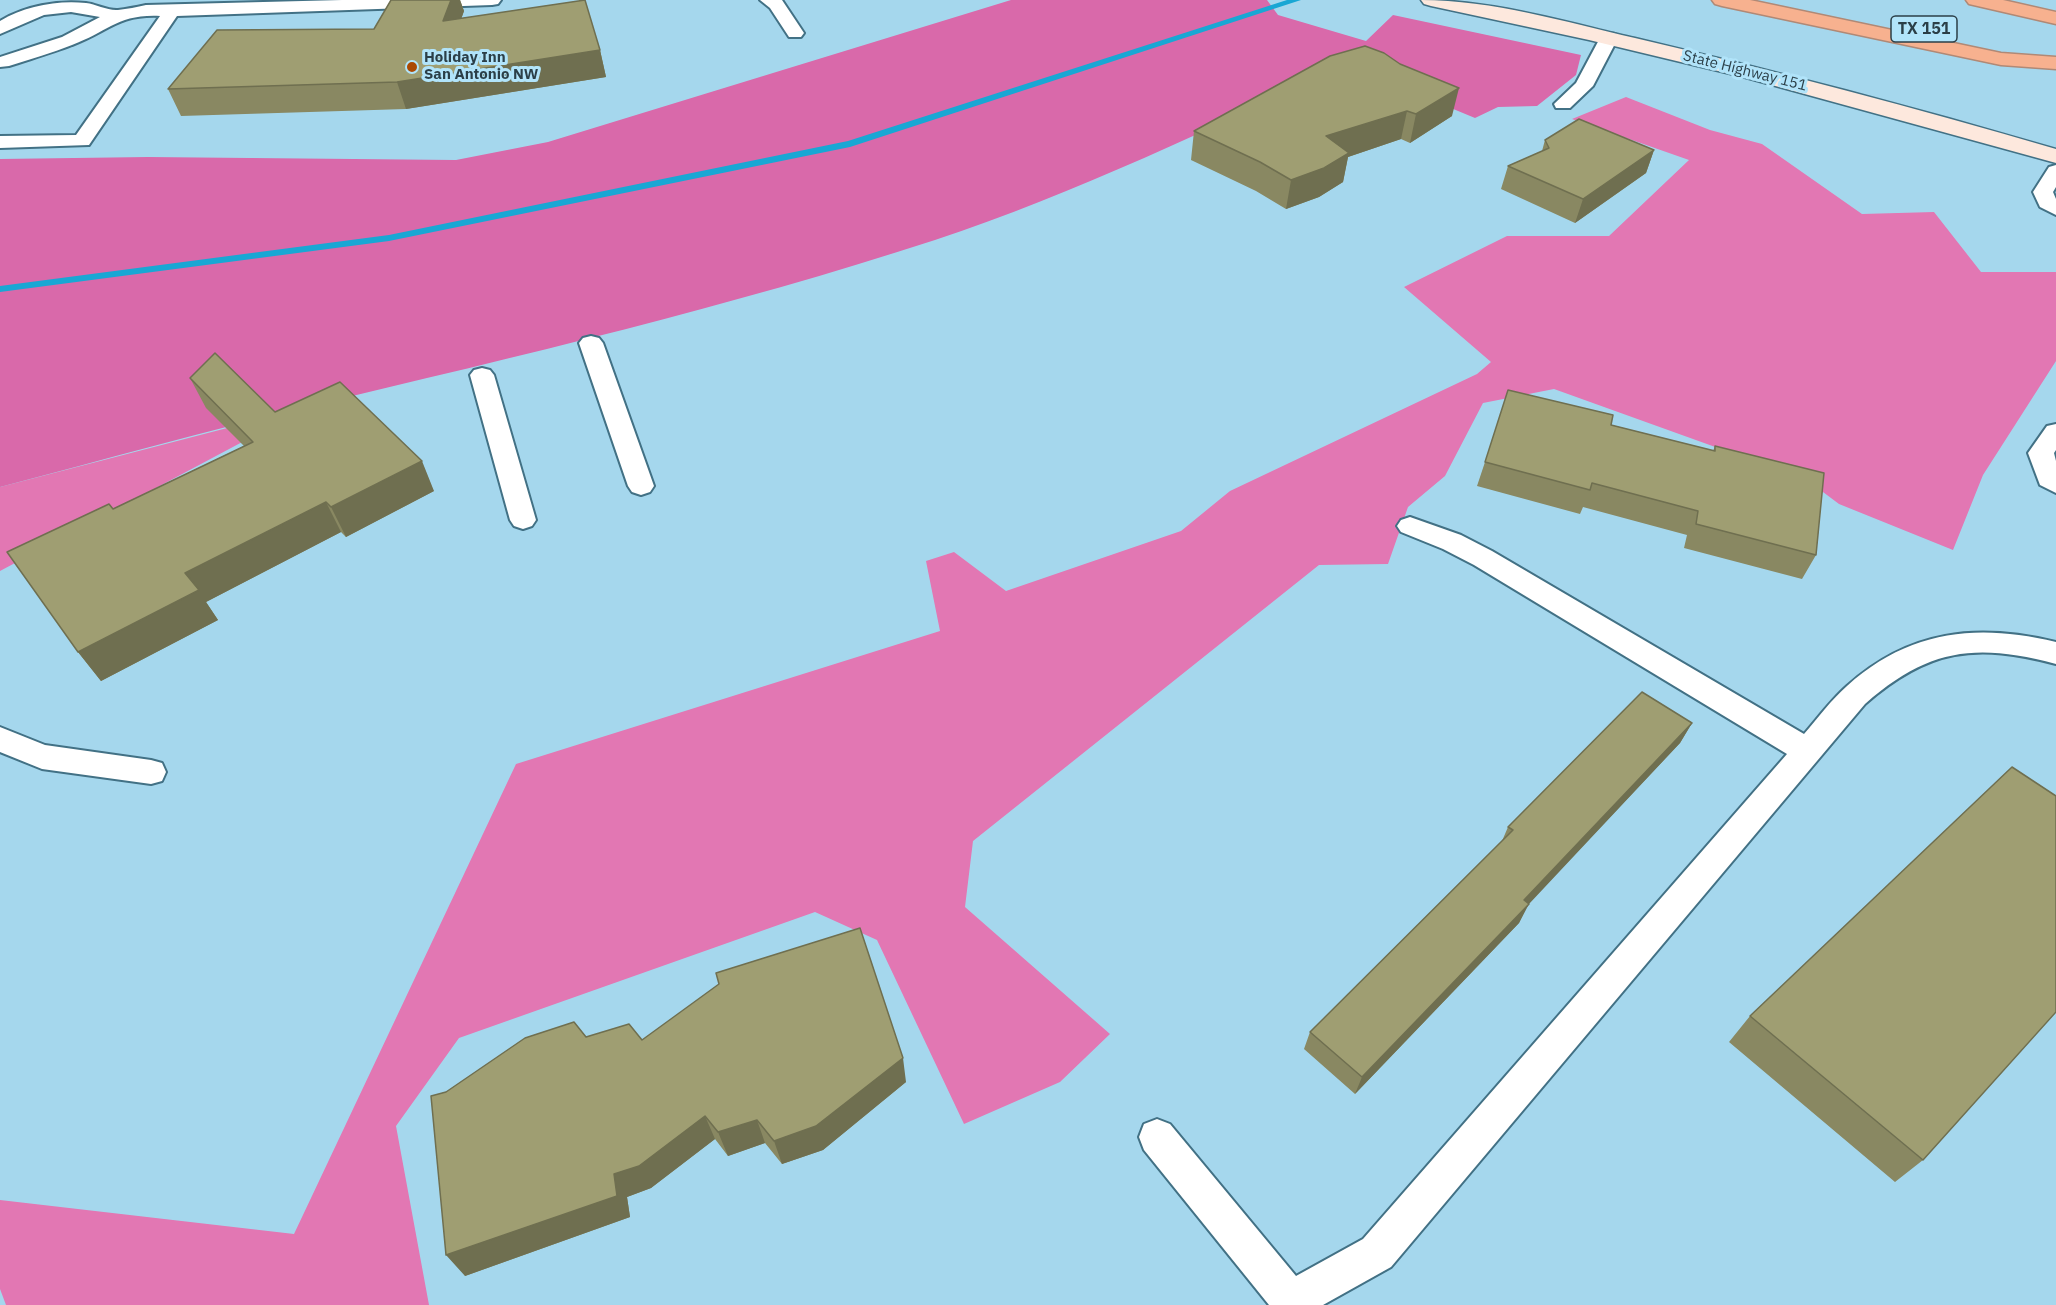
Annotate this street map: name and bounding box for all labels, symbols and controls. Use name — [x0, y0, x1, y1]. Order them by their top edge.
road number: TX 151 — [1891, 16, 1957, 42]
street label: State Highway 151 — [1681, 47, 1809, 95]
place label: Holiday Inn San Antonio NW — [424, 49, 538, 84]
marker: Holiday Inn San Antonio NW — [405, 60, 419, 74]

